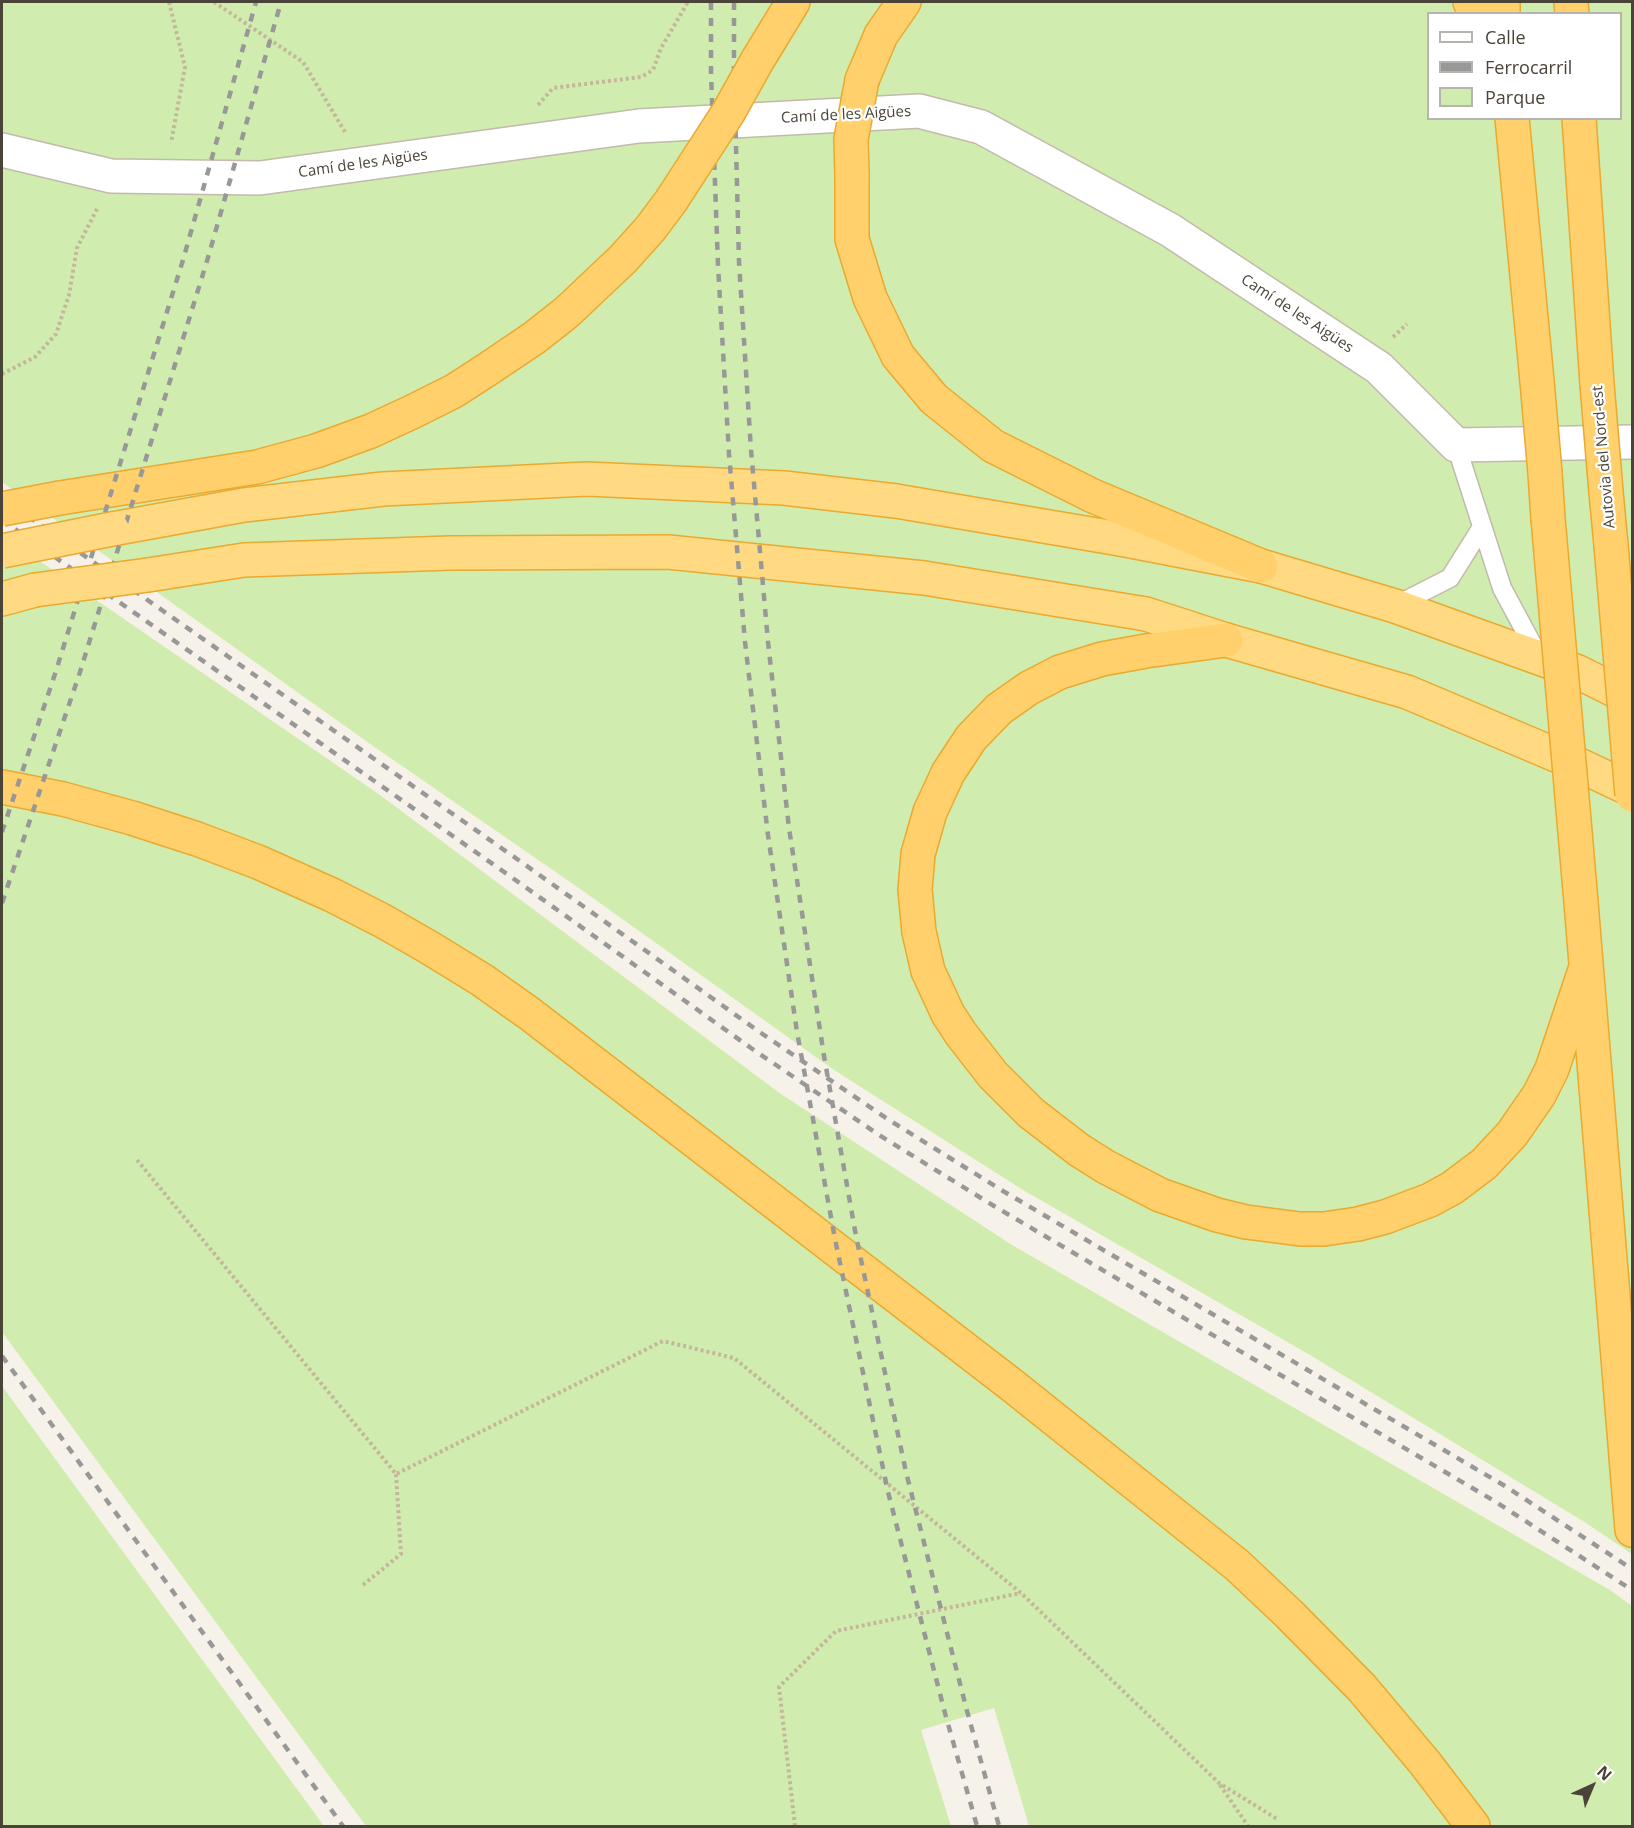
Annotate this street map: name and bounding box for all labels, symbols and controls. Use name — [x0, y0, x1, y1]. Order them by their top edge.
legend — [1427, 12, 1622, 120]
text: Calle — [1485, 25, 1526, 49]
text: Ferrocarril — [1485, 55, 1572, 79]
text: Parque — [1485, 85, 1545, 109]
street label: Camí de les Aigües — [780, 103, 912, 127]
street label: Camí de les Aigües — [297, 146, 429, 182]
street label: Camí de les Aigües — [1237, 271, 1357, 357]
street label: Autovia del Nord-est — [1589, 385, 1619, 529]
north arrow — [1562, 1756, 1622, 1816]
text: N — [1592, 1761, 1617, 1785]

